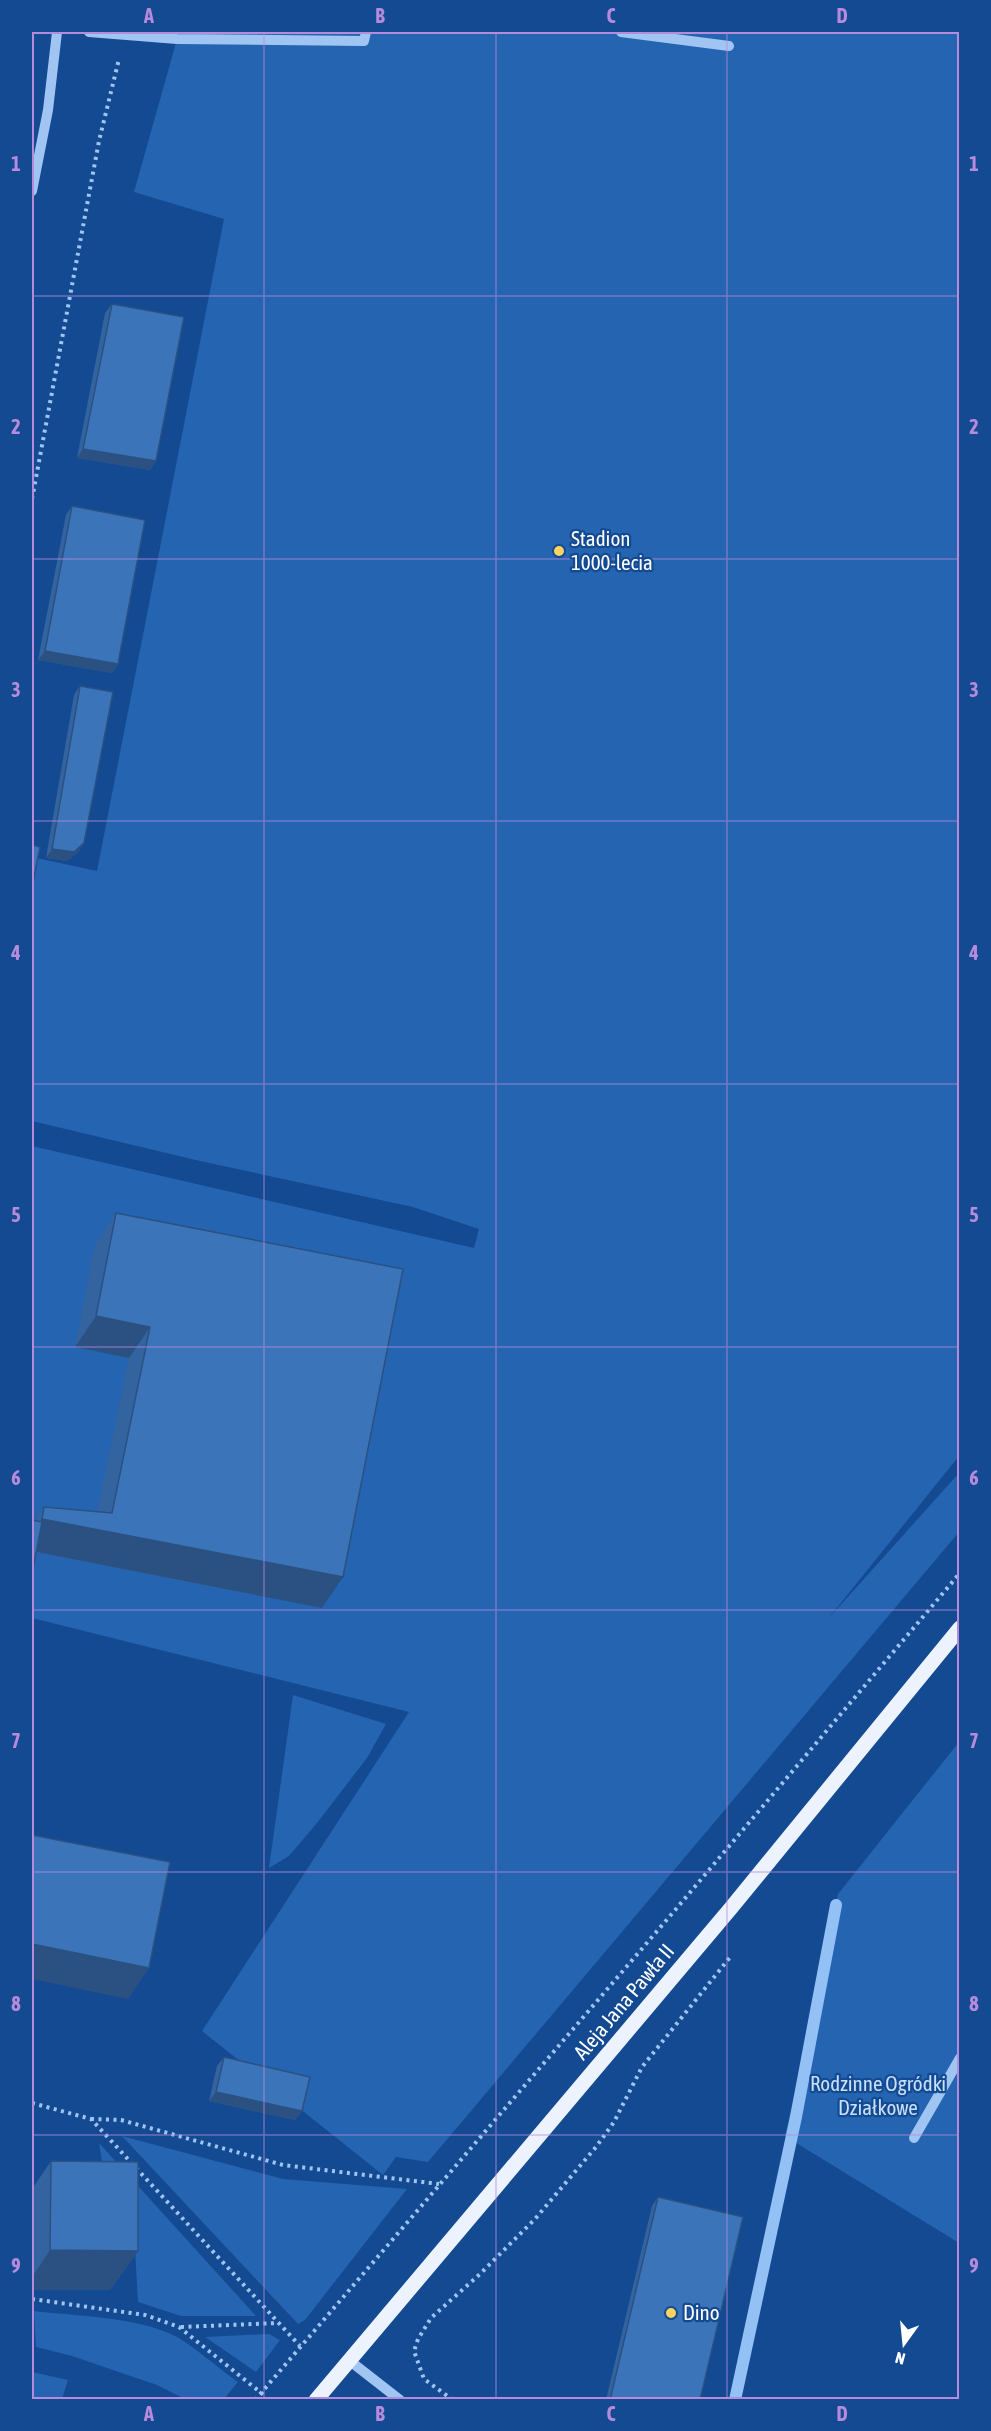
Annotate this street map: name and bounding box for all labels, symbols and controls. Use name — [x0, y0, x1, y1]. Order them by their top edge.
text: A — [143, 4, 154, 27]
text: B — [375, 4, 385, 27]
text: C — [607, 4, 616, 27]
text: D — [836, 4, 848, 27]
text: 1 — [11, 152, 21, 175]
text: 1 — [969, 152, 979, 175]
text: 2 — [11, 415, 21, 438]
text: 2 — [969, 415, 979, 438]
place label: Stadion 1000-lecia — [571, 526, 653, 574]
marker: Stadion 1000-lecia — [552, 544, 566, 558]
text: 3 — [11, 678, 21, 701]
text: 3 — [969, 678, 979, 701]
text: 4 — [10, 941, 21, 964]
text: 4 — [968, 941, 979, 964]
text: 5 — [11, 1203, 21, 1226]
text: 5 — [969, 1203, 979, 1226]
text: 6 — [11, 1466, 21, 1489]
text: 6 — [969, 1466, 979, 1489]
text: 7 — [11, 1729, 21, 1752]
text: 7 — [969, 1729, 979, 1752]
street label: Aleja Jana Pawła II — [568, 1939, 678, 2064]
text: 8 — [11, 1992, 21, 2015]
text: 8 — [969, 1992, 979, 2015]
park label: Rodzinne Ogródki Działkowe — [810, 2071, 946, 2119]
text: 9 — [11, 2254, 21, 2277]
text: 9 — [969, 2254, 979, 2277]
place label: Dino — [683, 2300, 720, 2324]
marker: Dino — [664, 2306, 678, 2320]
north arrow — [874, 2314, 934, 2374]
text: N — [893, 2349, 907, 2368]
text: A — [143, 2402, 154, 2425]
text: B — [375, 2402, 385, 2425]
text: C — [607, 2402, 616, 2425]
text: D — [836, 2402, 848, 2425]

